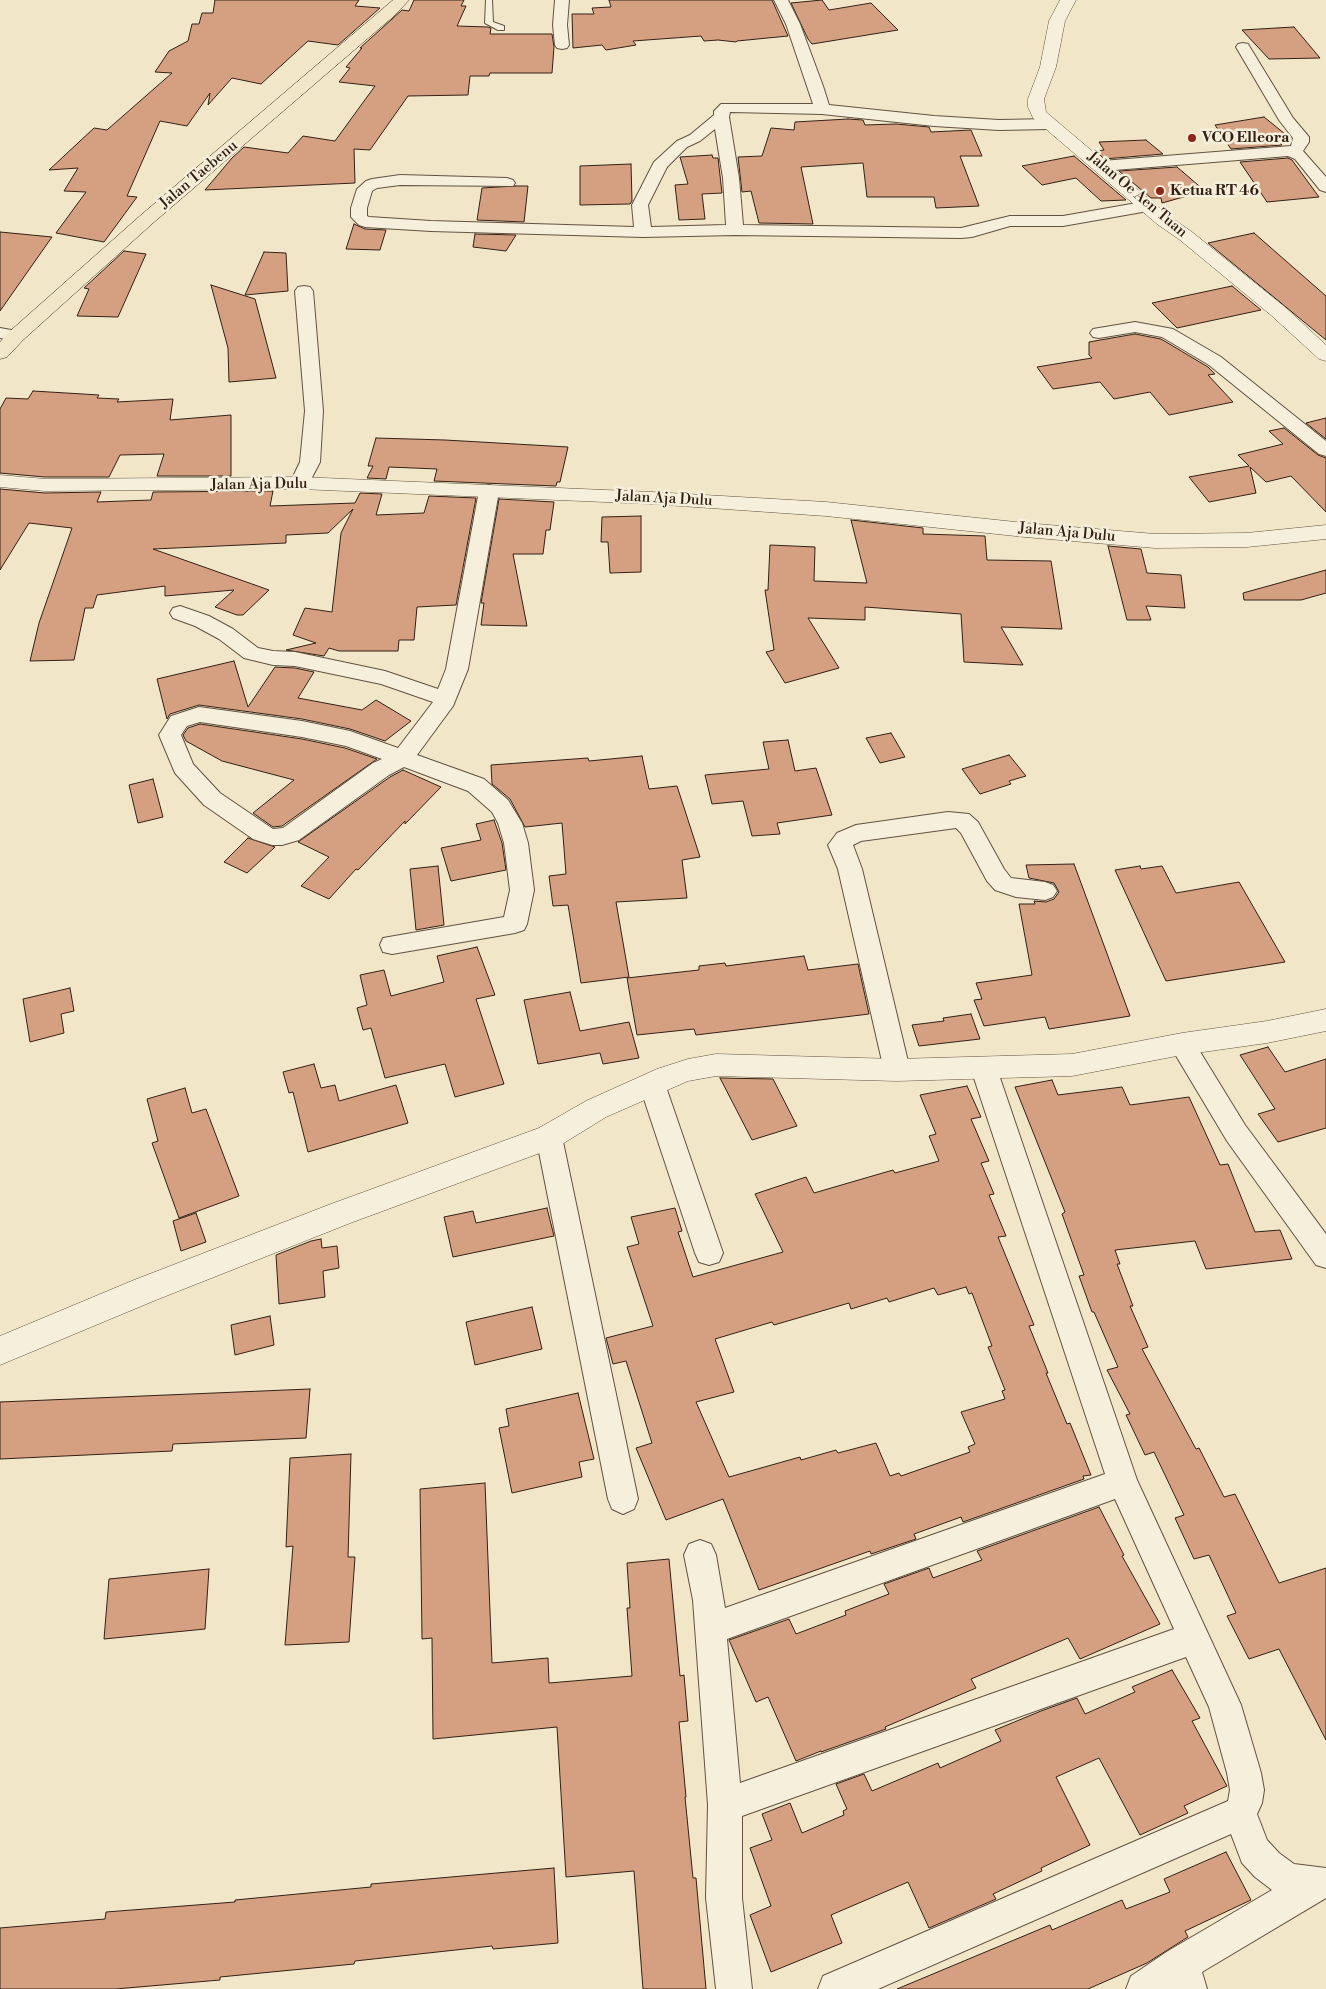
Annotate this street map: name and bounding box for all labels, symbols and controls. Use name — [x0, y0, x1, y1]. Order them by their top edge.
place label: VCO Elleora — [1202, 129, 1289, 147]
marker: VCO Elleora — [1186, 132, 1198, 144]
street label: Jalan Taebenu — [156, 137, 242, 213]
street label: Jalan Oe Aen Tuan — [1084, 148, 1190, 242]
place label: Ketua RT 46 — [1170, 182, 1259, 200]
marker: Ketua RT 46 — [1154, 185, 1166, 197]
street label: Jalan Aja Dulu — [210, 475, 308, 495]
street label: Jalan Aja Dulu — [615, 487, 713, 511]
street label: Jalan Aja Dulu — [1018, 520, 1116, 546]

